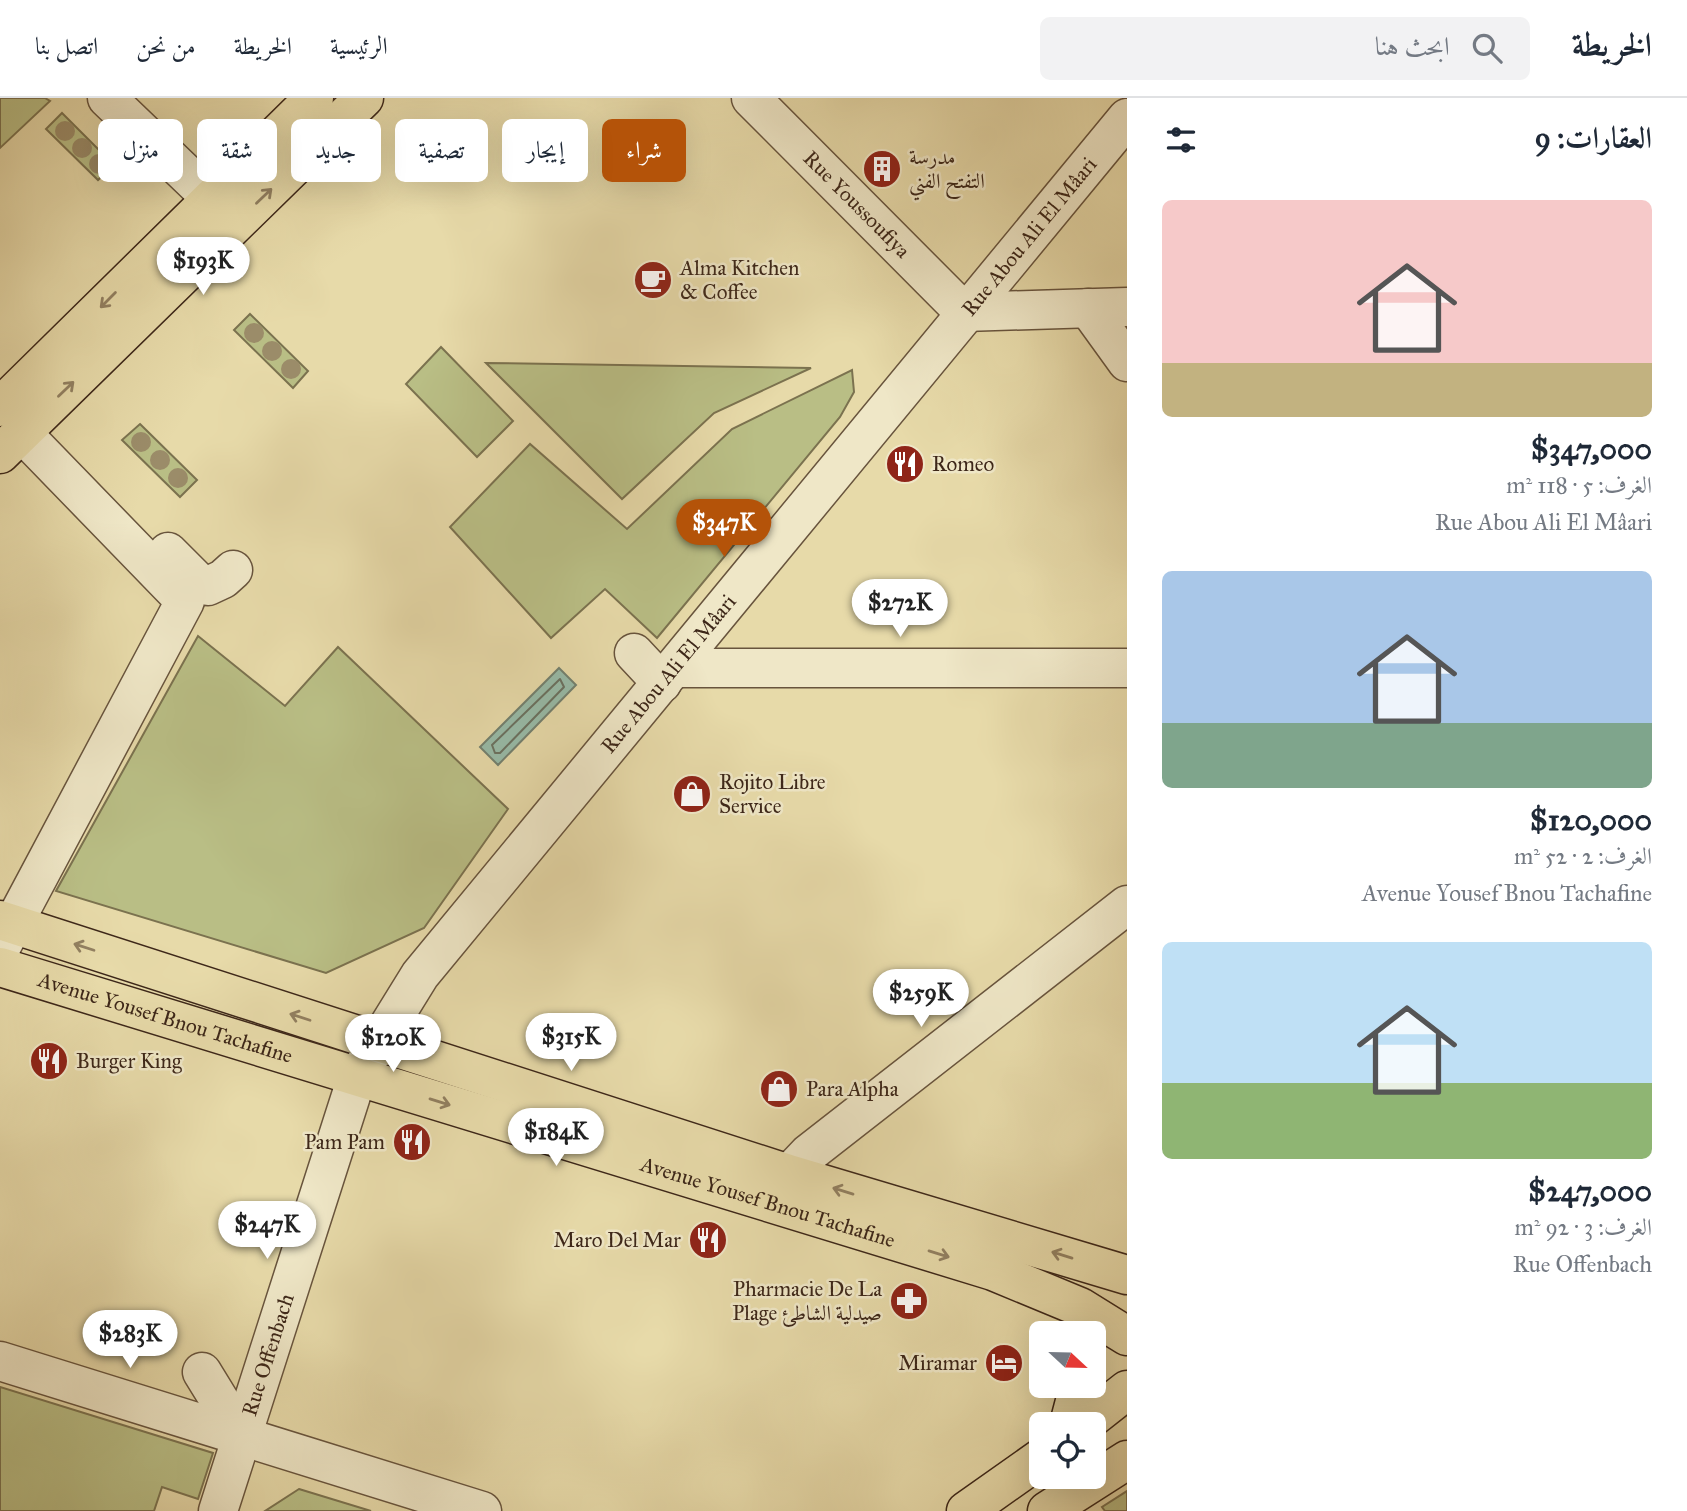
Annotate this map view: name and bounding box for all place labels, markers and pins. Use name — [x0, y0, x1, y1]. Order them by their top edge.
place label: مدرسة التفتح الفني — [909, 144, 985, 201]
building icon: مدرسة التفتح الفني — [861, 148, 903, 190]
pin: $193K — [154, 238, 252, 297]
place label: Alma Kitchen & Coffee — [679, 255, 799, 305]
cafe icon: Alma Kitchen & Coffee — [632, 259, 674, 301]
restaurant icon: Romeo — [884, 443, 926, 485]
place label: Romeo — [932, 451, 995, 477]
pin: $347K — [675, 500, 773, 559]
pin: $272K — [851, 580, 949, 639]
place label: Rojito Libre Service — [719, 769, 826, 819]
shop icon: Rojito Libre Service — [671, 773, 713, 815]
pin: $259K — [872, 970, 970, 1029]
pin: $120K — [344, 1014, 442, 1074]
pin: $315K — [522, 1014, 620, 1073]
restaurant icon: Burger King — [28, 1040, 70, 1082]
place label: Burger King — [76, 1048, 182, 1074]
shop icon: Para Alpha — [758, 1068, 800, 1110]
place label: Para Alpha — [806, 1076, 899, 1102]
pin: $184K — [507, 1108, 605, 1168]
restaurant icon: Pam Pam — [391, 1121, 433, 1163]
place label: Pam Pam — [304, 1129, 385, 1155]
pin: $247K — [218, 1202, 316, 1261]
restaurant icon: Maro Del Mar — [687, 1219, 729, 1261]
place label: Maro Del Mar — [554, 1227, 681, 1253]
place label: Pharmacie De La Plage صيدلية الشاطئ — [732, 1276, 882, 1327]
pharmacy icon: Pharmacie De La Plage صيدلية الشاطئ — [888, 1280, 930, 1322]
pin: $283K — [81, 1310, 179, 1370]
hotel icon: Miramar — [983, 1342, 1025, 1384]
place label: Miramar — [898, 1350, 977, 1376]

